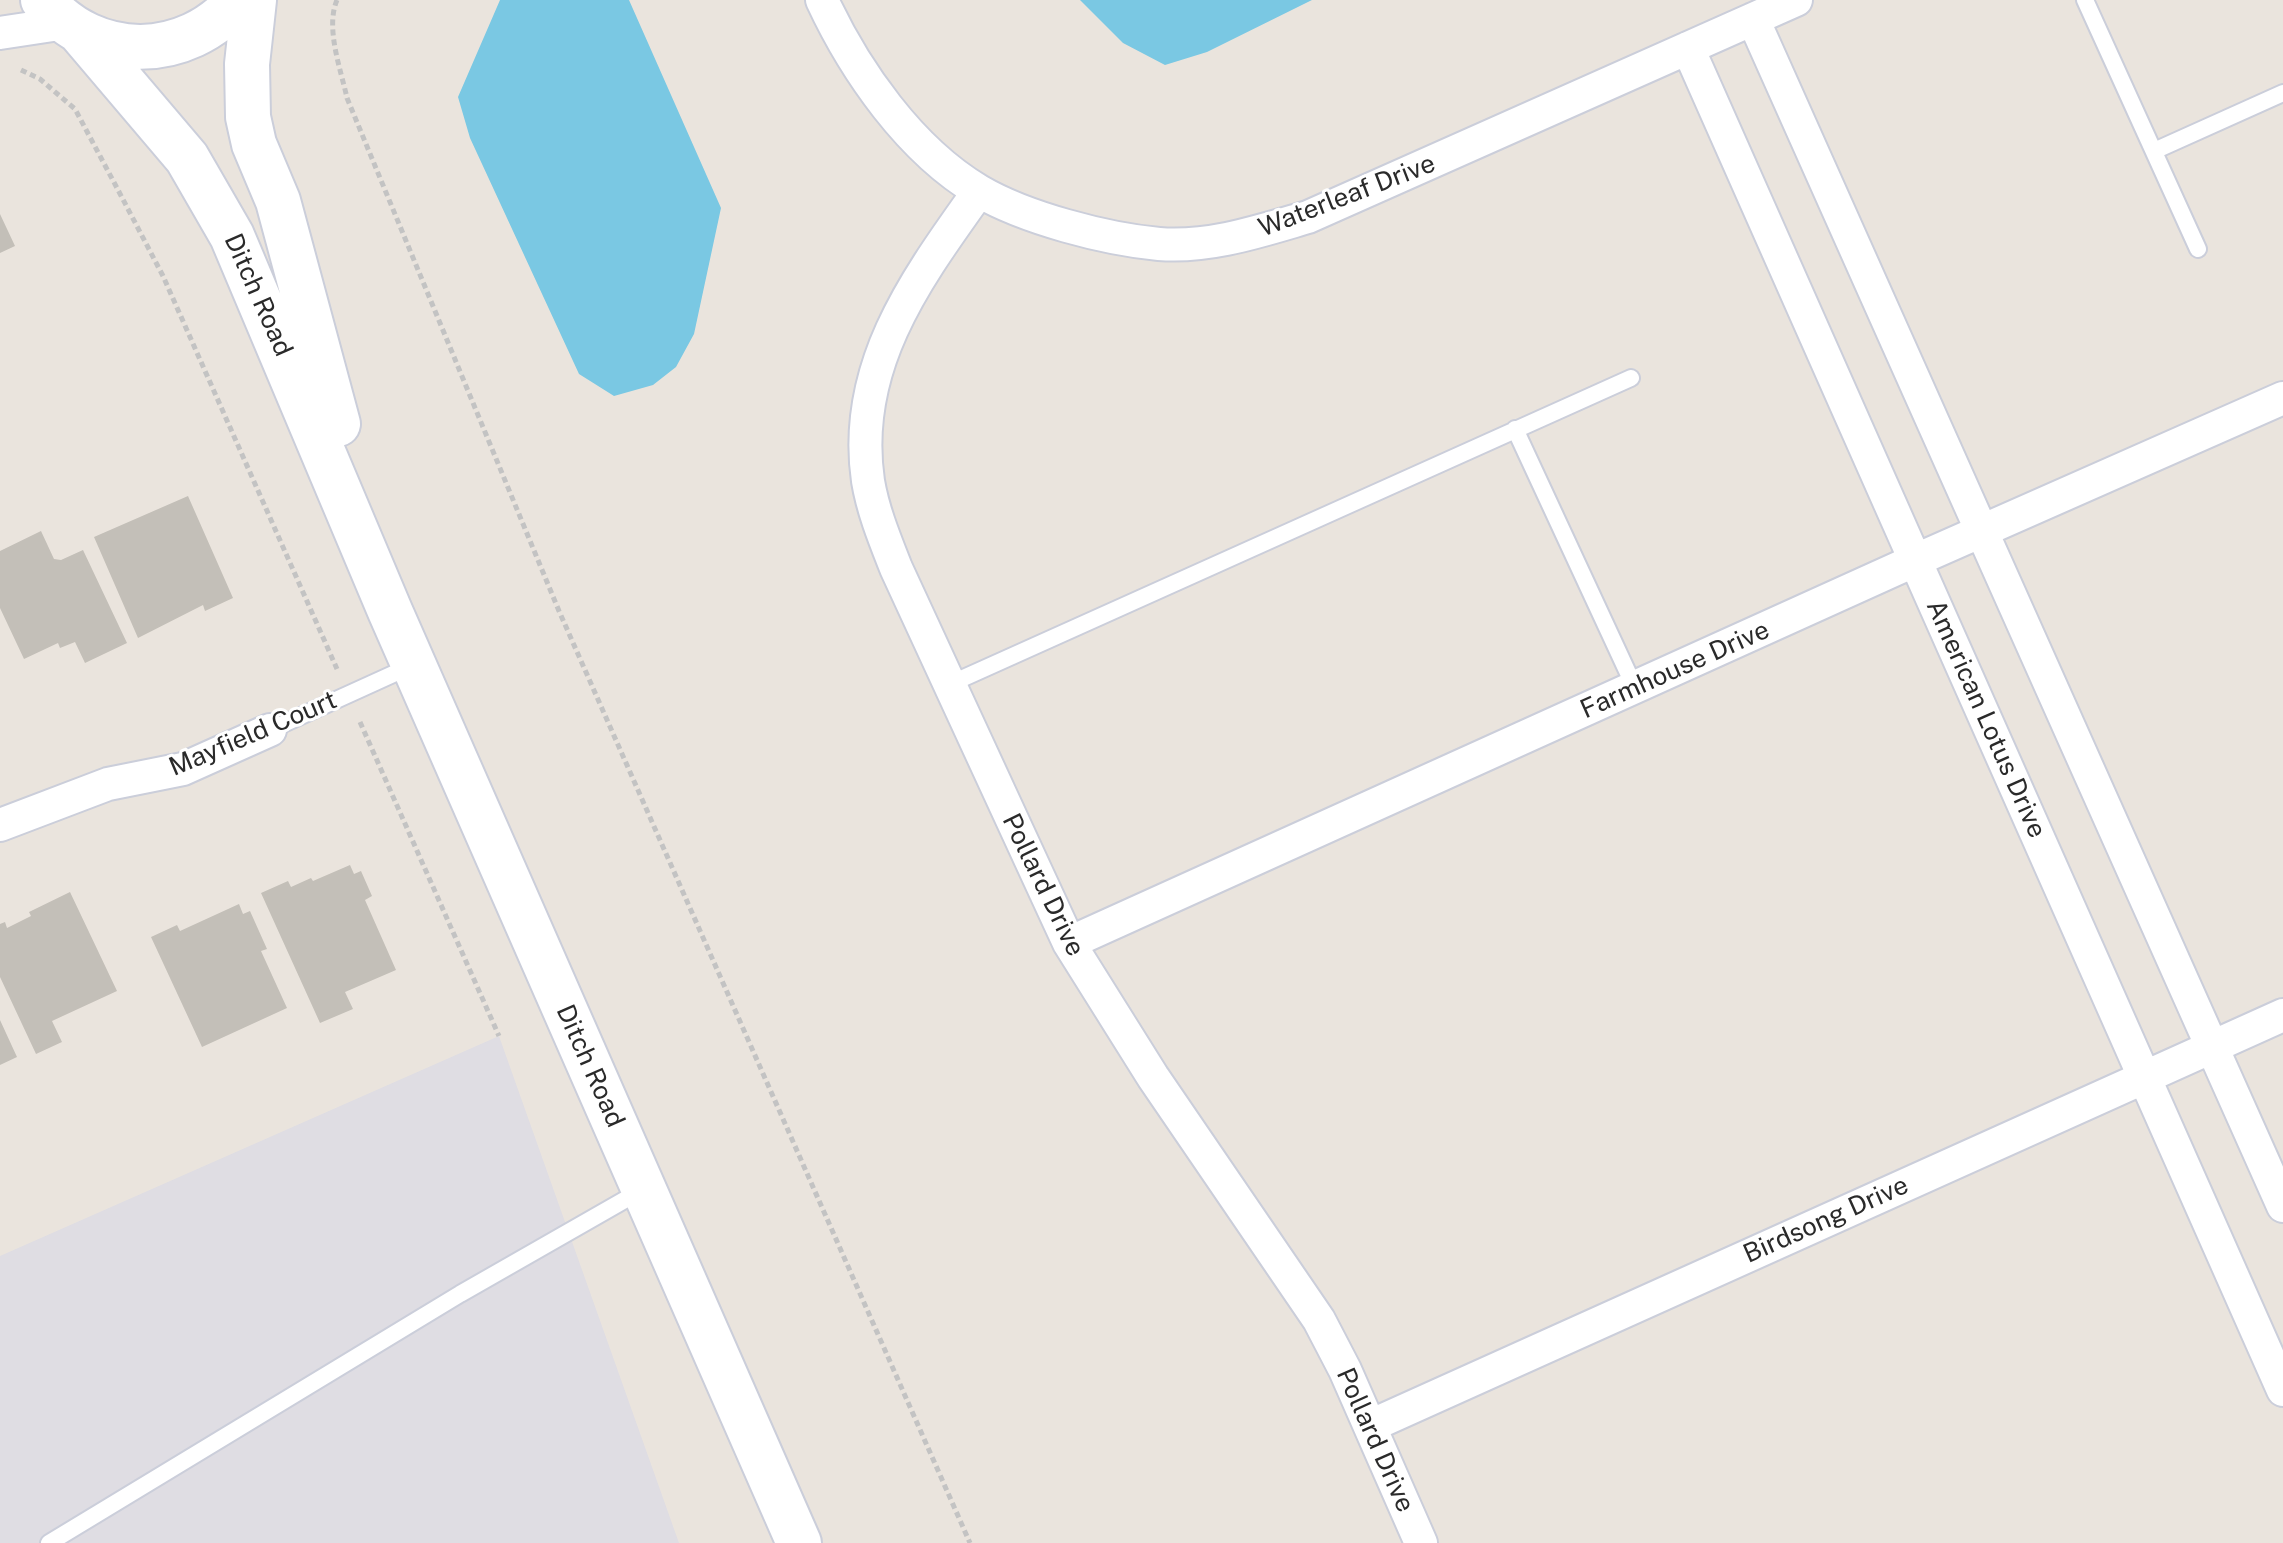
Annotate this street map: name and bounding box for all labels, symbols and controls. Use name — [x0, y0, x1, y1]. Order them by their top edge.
street label: Waterleaf Drive — [1254, 148, 1440, 244]
street label: Ditch Road — [217, 229, 299, 361]
street label: American Lotus Drive — [1919, 595, 2053, 843]
street label: Farmhouse Drive — [1576, 614, 1774, 726]
street label: Mayfield Court — [165, 685, 341, 783]
street label: Pollard Drive — [995, 809, 1091, 961]
street label: Ditch Road — [549, 1000, 631, 1132]
street label: Birdsong Drive — [1739, 1170, 1913, 1270]
street label: Pollard Drive — [1329, 1363, 1421, 1517]

